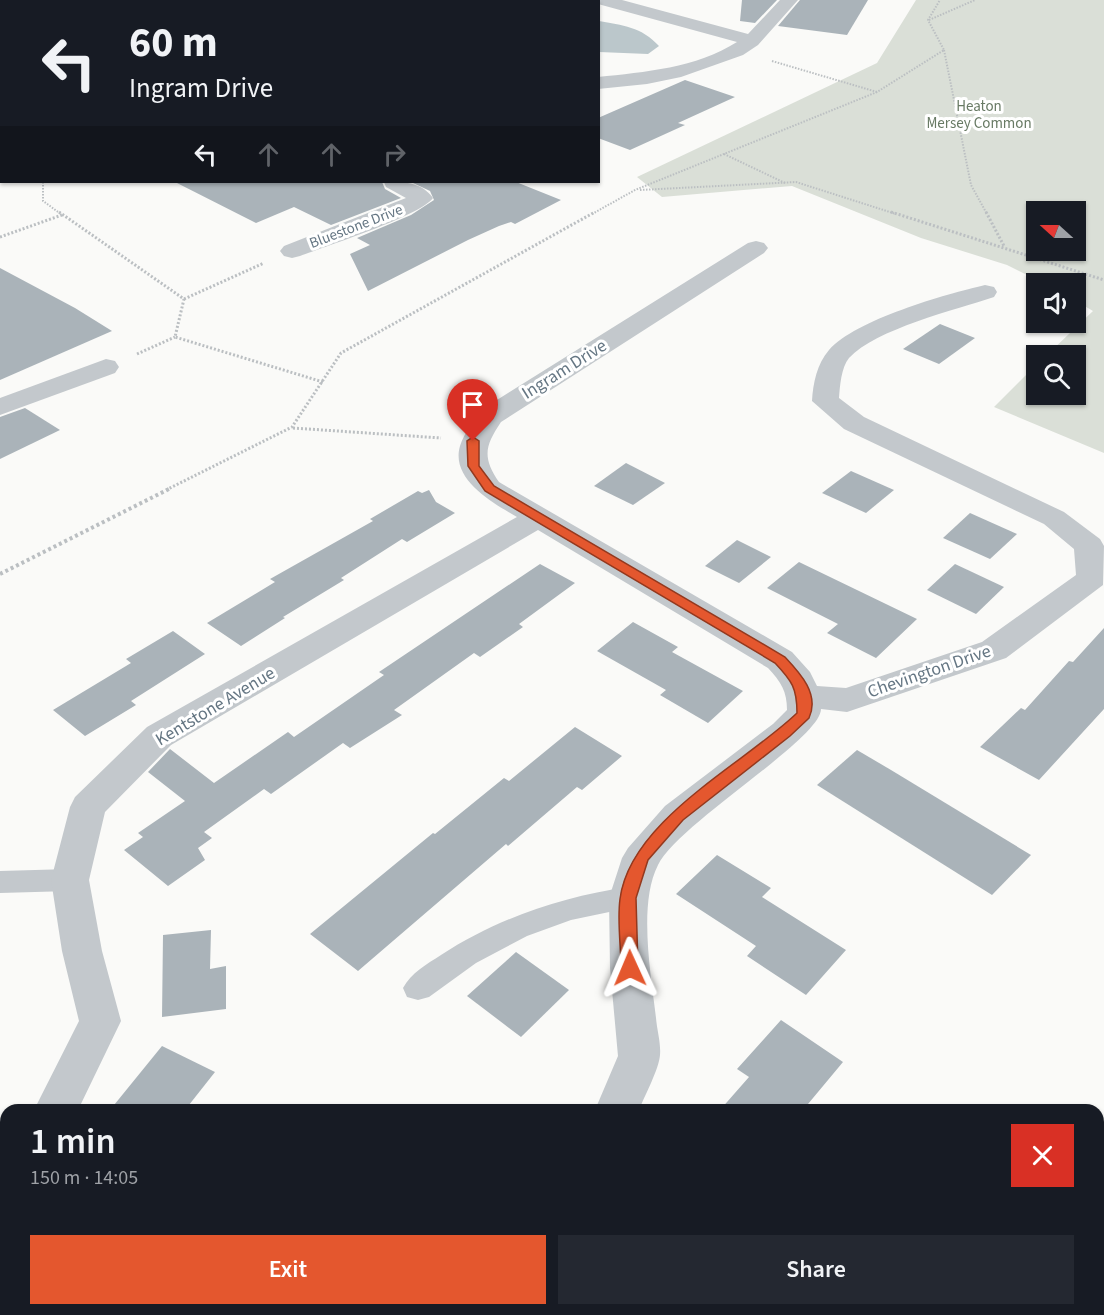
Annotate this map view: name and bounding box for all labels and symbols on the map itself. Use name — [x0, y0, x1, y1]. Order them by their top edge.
park label: Heaton Mersey Common — [926, 96, 1032, 134]
street label: Bluestone Drive — [306, 199, 406, 254]
north arrow — [1026, 201, 1086, 261]
street label: Ingram Drive — [517, 333, 612, 405]
pin — [447, 379, 498, 441]
street label: Chevington Drive — [864, 639, 994, 704]
street label: Kentstone Avenue — [151, 661, 280, 752]
position arrow — [598, 936, 662, 1000]

